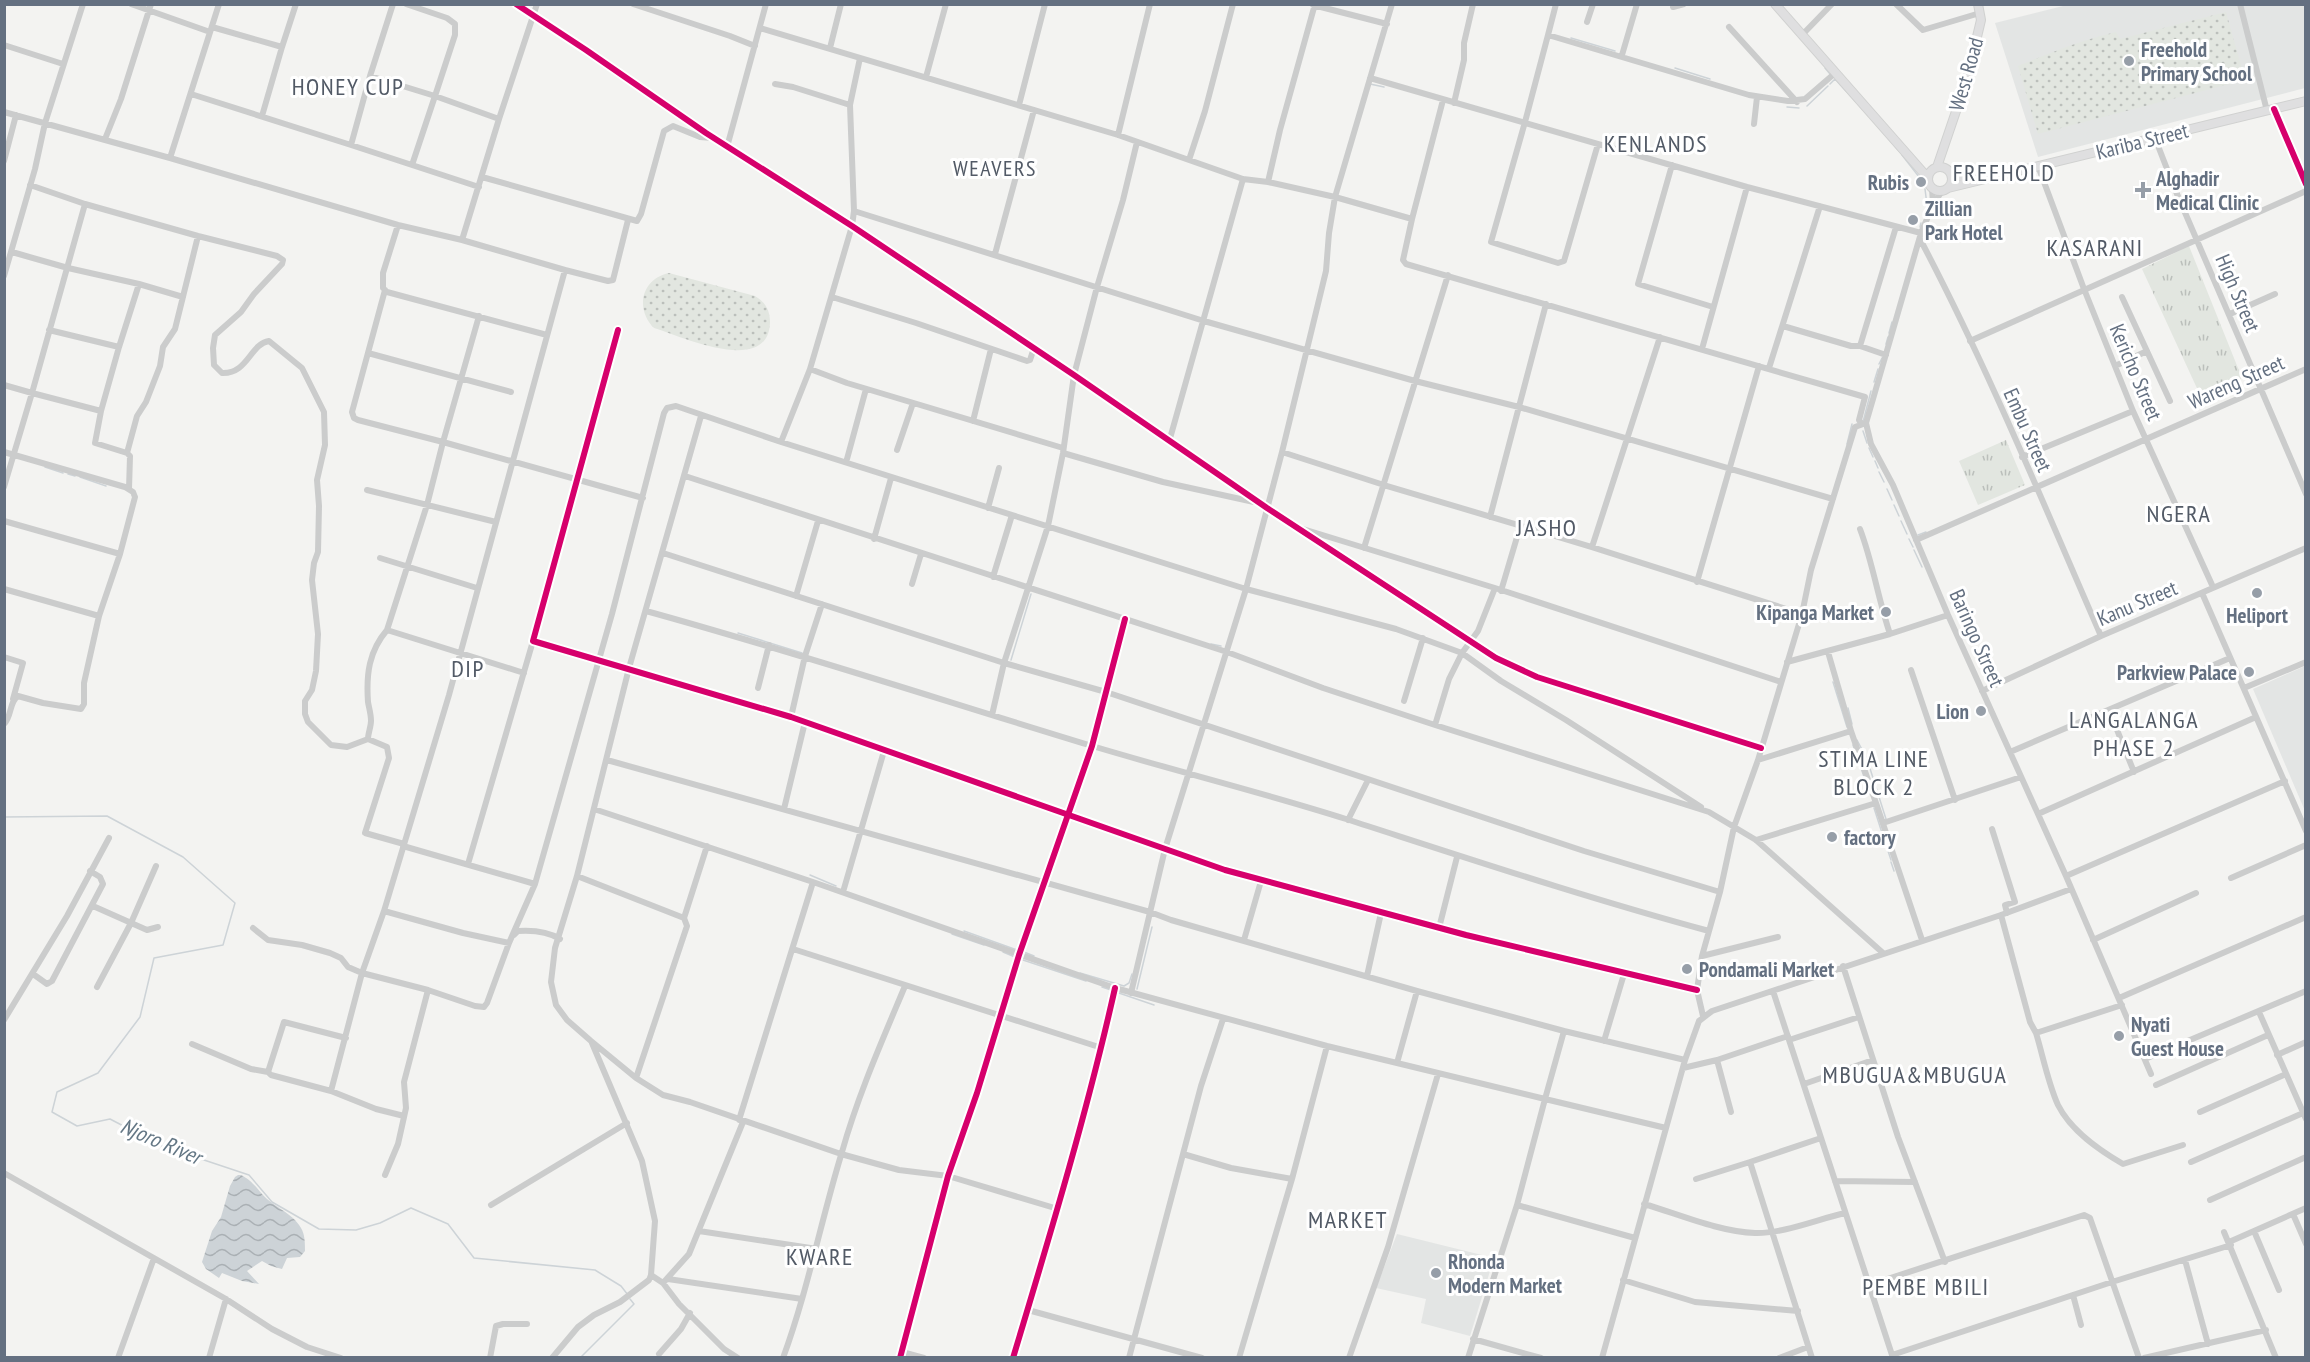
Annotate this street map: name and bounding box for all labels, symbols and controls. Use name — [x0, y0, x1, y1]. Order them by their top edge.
street label: West Road — [1943, 34, 1989, 114]
place label: Freehold Primary School — [2141, 36, 2253, 87]
marker: Freehold Primary School — [2122, 54, 2136, 68]
district label: HONEY CUP — [292, 71, 404, 102]
street label: Kariba Street — [2093, 116, 2191, 165]
district label: KENLANDS — [1604, 128, 1708, 159]
district label: WEAVERS — [953, 154, 1037, 182]
district label: FREEHOLD — [1953, 157, 2055, 188]
place label: Alghadir Medical Clinic — [2155, 165, 2260, 216]
place label: Rubis — [1868, 169, 1909, 196]
marker: Rubis — [1914, 175, 1928, 189]
marker: Alghadir Medical Clinic — [2134, 181, 2152, 199]
place label: Zillian Park Hotel — [1925, 195, 2003, 246]
marker: Zillian Park Hotel — [1906, 213, 1920, 227]
district label: KASARANI — [2046, 232, 2144, 263]
street label: High Street — [2210, 250, 2267, 336]
street label: Kericho Street — [2104, 320, 2168, 425]
street label: Wareng Street — [2184, 349, 2288, 415]
street label: Embu Street — [1998, 384, 2058, 476]
district label: NGERA — [2147, 498, 2211, 529]
district label: JASHO — [1516, 512, 1577, 543]
street label: Kanu Street — [2093, 574, 2181, 632]
street label: Baringo Street — [1944, 585, 2011, 691]
marker: Heliport — [2250, 586, 2264, 600]
place label: Kipanga Market — [1756, 599, 1874, 626]
place label: Heliport — [2226, 602, 2288, 629]
marker: Kipanga Market — [1879, 605, 1893, 619]
district label: DIP — [451, 653, 485, 684]
place label: Parkview Palace — [2117, 659, 2237, 686]
marker: Parkview Palace — [2242, 665, 2256, 679]
place label: Lion — [1937, 698, 1969, 725]
marker: Lion — [1974, 704, 1988, 718]
district label: LANGALANGA PHASE 2 — [2069, 704, 2199, 763]
district label: STIMA LINE BLOCK 2 — [1818, 743, 1930, 802]
place label: factory — [1844, 824, 1896, 851]
marker: factory — [1825, 830, 1839, 844]
place label: Pondamali Market — [1699, 956, 1834, 983]
marker: Pondamali Market — [1680, 962, 1694, 976]
place label: Nyati Guest House — [2131, 1011, 2224, 1062]
marker: Nyati Guest House — [2112, 1029, 2126, 1043]
district label: MBUGUA&MBUGUA — [1823, 1059, 2007, 1090]
water label: Njoro River — [116, 1111, 208, 1172]
district label: MARKET — [1308, 1204, 1388, 1235]
district label: KWARE — [786, 1241, 854, 1272]
place label: Rhonda Modern Market — [1448, 1248, 1562, 1299]
marker: Rhonda Modern Market — [1429, 1266, 1443, 1280]
district label: PEMBE MBILI — [1862, 1271, 1990, 1302]

